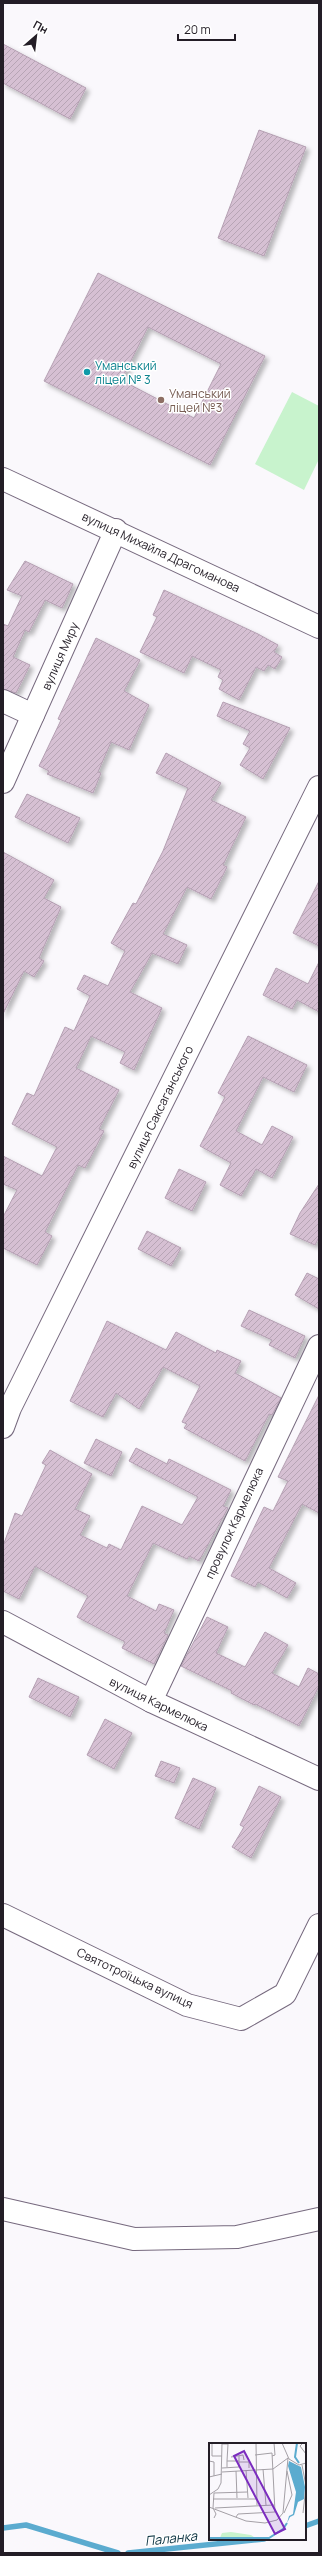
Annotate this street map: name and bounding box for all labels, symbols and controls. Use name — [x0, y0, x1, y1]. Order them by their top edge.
north arrow — [16, 16, 56, 56]
scale bar — [178, 16, 235, 42]
text: Пн — [31, 17, 51, 37]
text: 20 m — [184, 21, 211, 38]
place label: Уманський ліцей № 3 — [95, 357, 157, 388]
marker: Уманський ліцей № 3 — [82, 367, 92, 377]
place label: Уманський ліцей №3 — [169, 385, 231, 416]
marker: Уманський ліцей №3 — [156, 395, 166, 405]
street label: вулиця Михайла Драгоманова — [79, 508, 243, 596]
street label: вулиця Миру — [37, 619, 83, 693]
street label: вулиця Саксаганського — [123, 1043, 197, 1171]
street label: провулок Кармелюка — [201, 1465, 267, 1581]
street label: вулиця Кармелюка — [107, 1673, 211, 1735]
street label: Святотроїцька вулиця — [74, 1944, 196, 2012]
inset map — [209, 2443, 306, 2540]
water label: Паланка — [144, 2526, 199, 2550]

